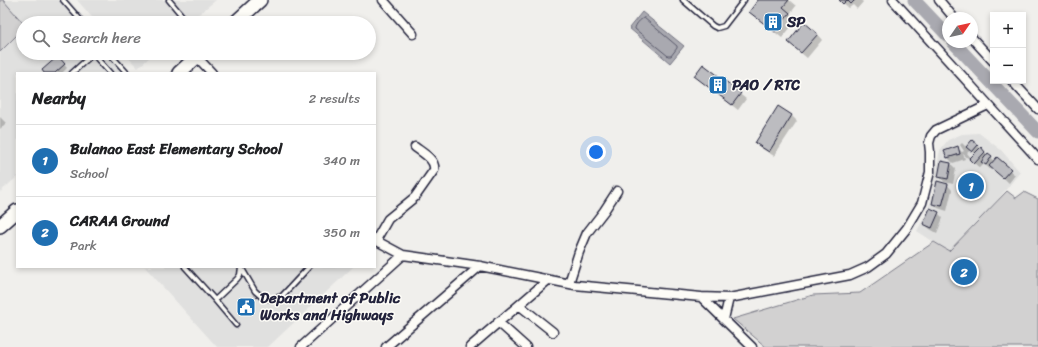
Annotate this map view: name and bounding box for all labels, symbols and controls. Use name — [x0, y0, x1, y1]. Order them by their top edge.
place label: SP — [786, 9, 805, 35]
building icon: SP — [762, 11, 784, 33]
north arrow — [942, 12, 978, 48]
map controls — [990, 12, 1026, 84]
button: + — [990, 12, 1026, 48]
search box — [16, 16, 376, 60]
text: Search here — [62, 25, 141, 51]
icon: search — [30, 27, 52, 49]
button: − — [990, 48, 1026, 84]
place label: PAO / RTC — [732, 72, 800, 98]
building icon: PAO / RTC — [707, 74, 729, 96]
text: Nearby — [32, 83, 86, 113]
text: 2 results — [309, 87, 360, 110]
text: Bulanao East Elementary School — [70, 136, 282, 162]
your location — [586, 142, 606, 162]
text: 1 — [42, 149, 48, 172]
text: 340 m — [323, 149, 360, 172]
text: School — [70, 162, 108, 185]
pin: 1 — [958, 171, 984, 201]
text: CARAA Ground — [70, 208, 169, 234]
text: 2 — [41, 221, 49, 244]
text: 350 m — [323, 221, 360, 244]
text: Park — [70, 234, 97, 257]
pin: 2 — [951, 257, 977, 287]
place label: Department of Public Works and Highways — [260, 285, 401, 328]
public building icon: Department of Public Works and Highways — [235, 296, 257, 318]

